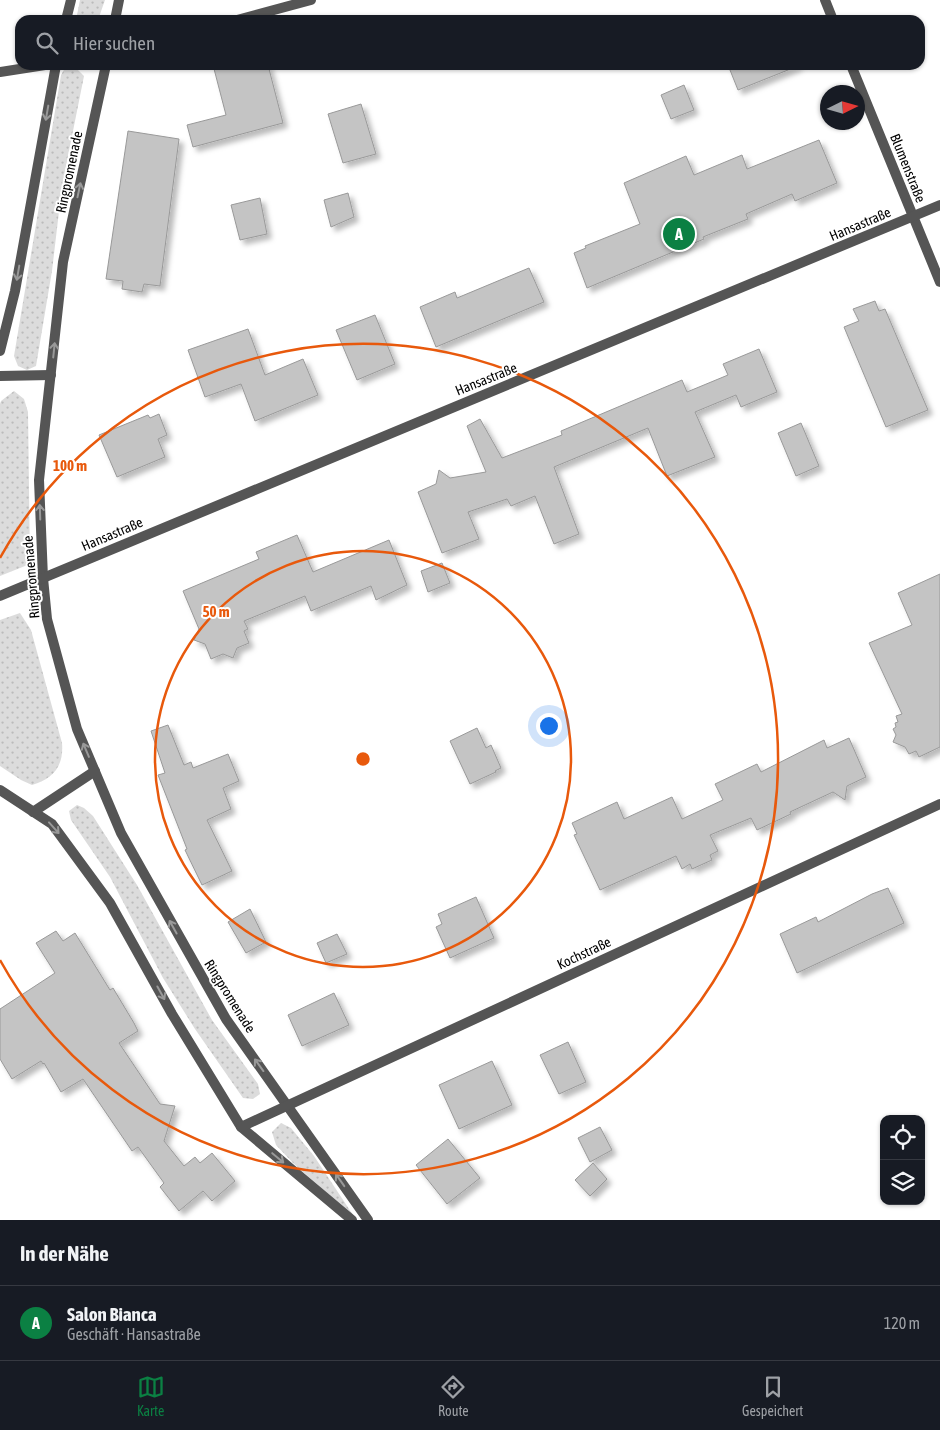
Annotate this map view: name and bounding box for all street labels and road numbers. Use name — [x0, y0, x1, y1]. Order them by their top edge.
street label: Ringpromenade — [53, 130, 85, 214]
street label: Blumenstraße — [887, 131, 929, 205]
street label: Hansastraße — [827, 204, 893, 244]
street label: Hansastraße — [453, 359, 519, 399]
street label: Hansastraße — [79, 514, 145, 554]
street label: Ringpromenade — [19, 535, 43, 619]
street label: Kochstraße — [555, 934, 613, 972]
street label: Ringpromenade — [201, 957, 259, 1035]

